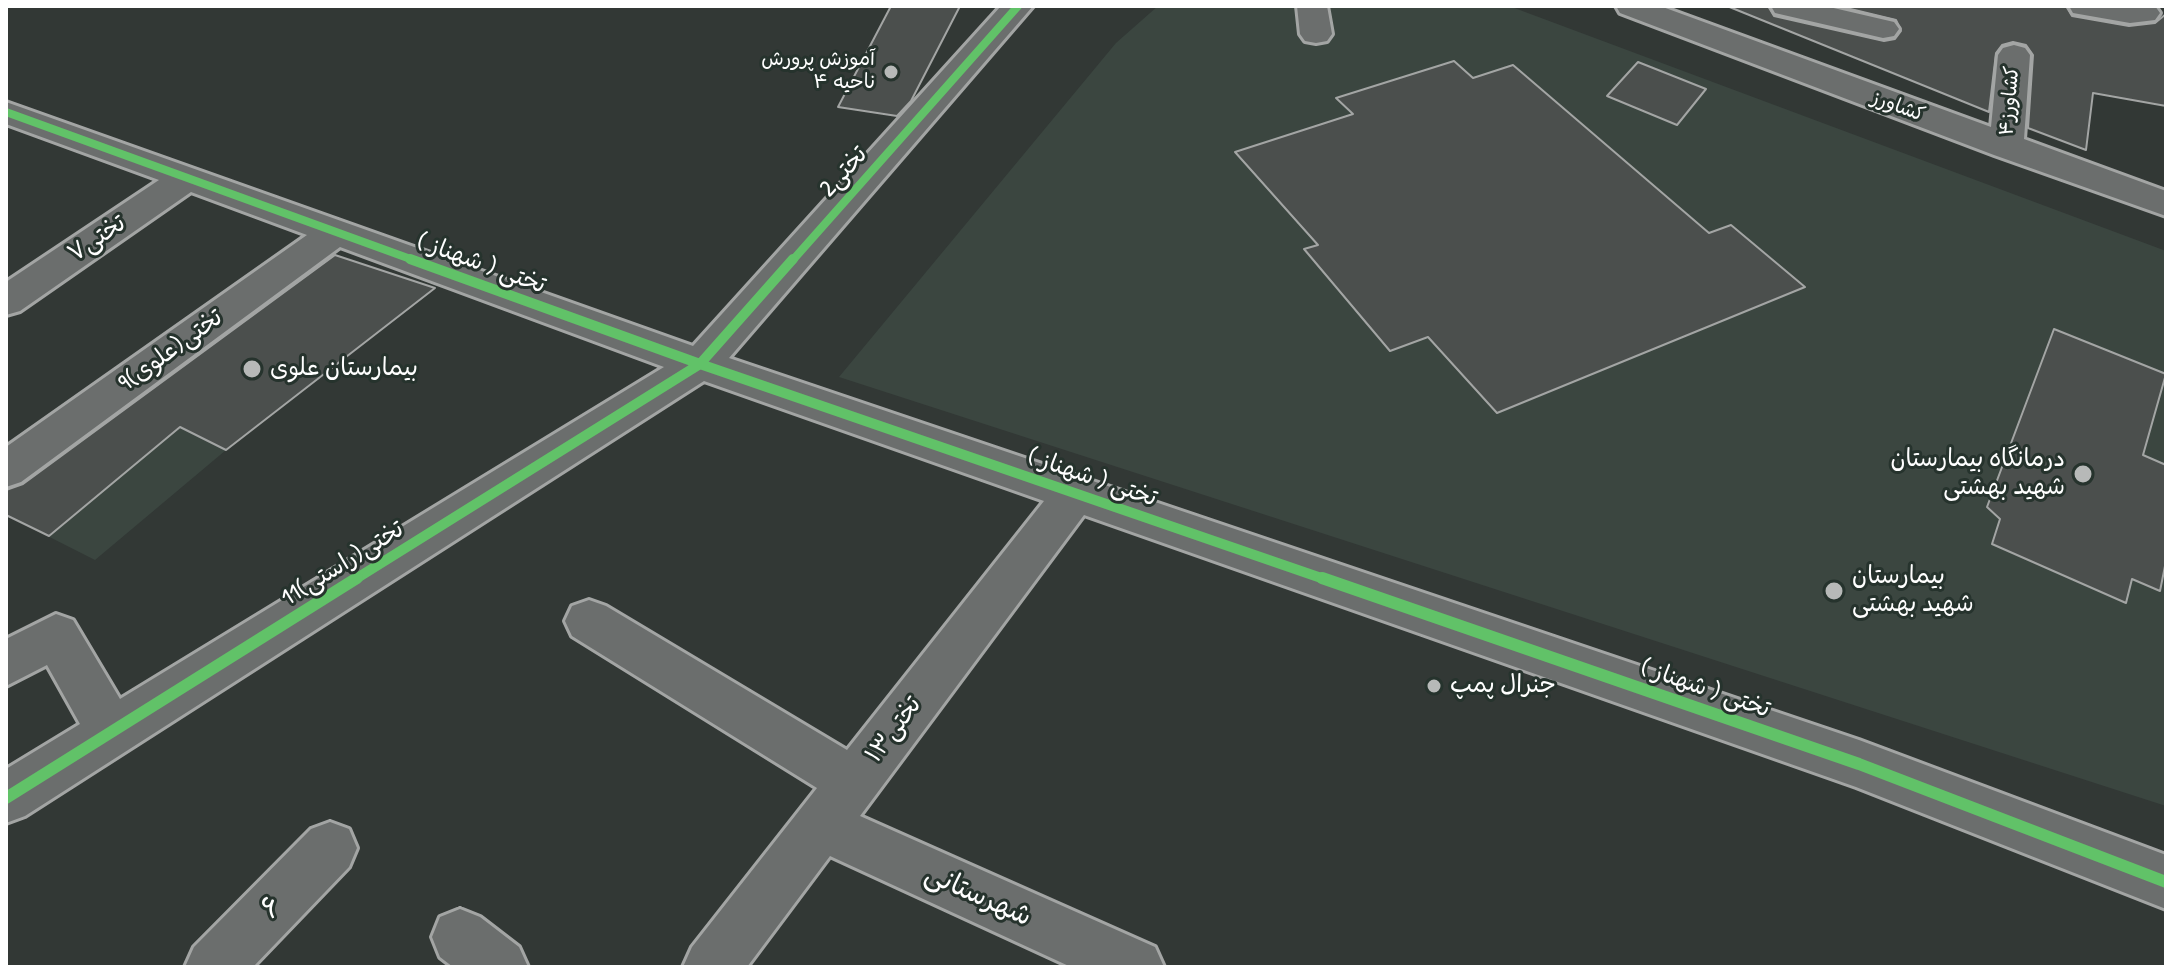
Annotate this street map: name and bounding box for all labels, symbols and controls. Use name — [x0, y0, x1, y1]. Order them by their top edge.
place label: آموزش پرورش ناحیه ۴ — [761, 48, 875, 95]
marker: آموزش پرورش ناحیه ۴ — [882, 63, 900, 81]
street label: کشاورز۴ — [1995, 65, 2025, 137]
street label: کشاورز — [1868, 86, 1928, 128]
street label: 2تختی — [814, 141, 874, 203]
street label: تختی۷ — [63, 209, 131, 269]
street label: تختی ( شهناز ) — [413, 227, 549, 301]
street label: 9تختی(علوی) — [113, 304, 229, 398]
place label: بیمارستان علوی — [270, 355, 418, 383]
marker: بیمارستان علوی — [241, 358, 263, 380]
street label: تختی ( شهناز ) — [1023, 442, 1161, 514]
place label: درمانگاه بیمارستان شهید بهشتی — [1890, 446, 2065, 502]
marker: درمانگاه بیمارستان شهید بهشتی — [2072, 463, 2094, 485]
street label: 11تختی(راستی) — [277, 515, 409, 613]
place label: بیمارستان شهید بهشتی — [1852, 563, 1974, 619]
marker: بیمارستان شهید بهشتی — [1823, 580, 1845, 602]
street label: تختی ( شهناز ) — [1636, 653, 1774, 725]
place label: جنرال پمپ — [1450, 672, 1556, 700]
marker: جنرال پمپ — [1425, 677, 1443, 695]
street label: تختی۱۳ — [860, 691, 928, 769]
street label: شهرستانی — [919, 858, 1037, 934]
street label: ۶ — [254, 890, 290, 926]

